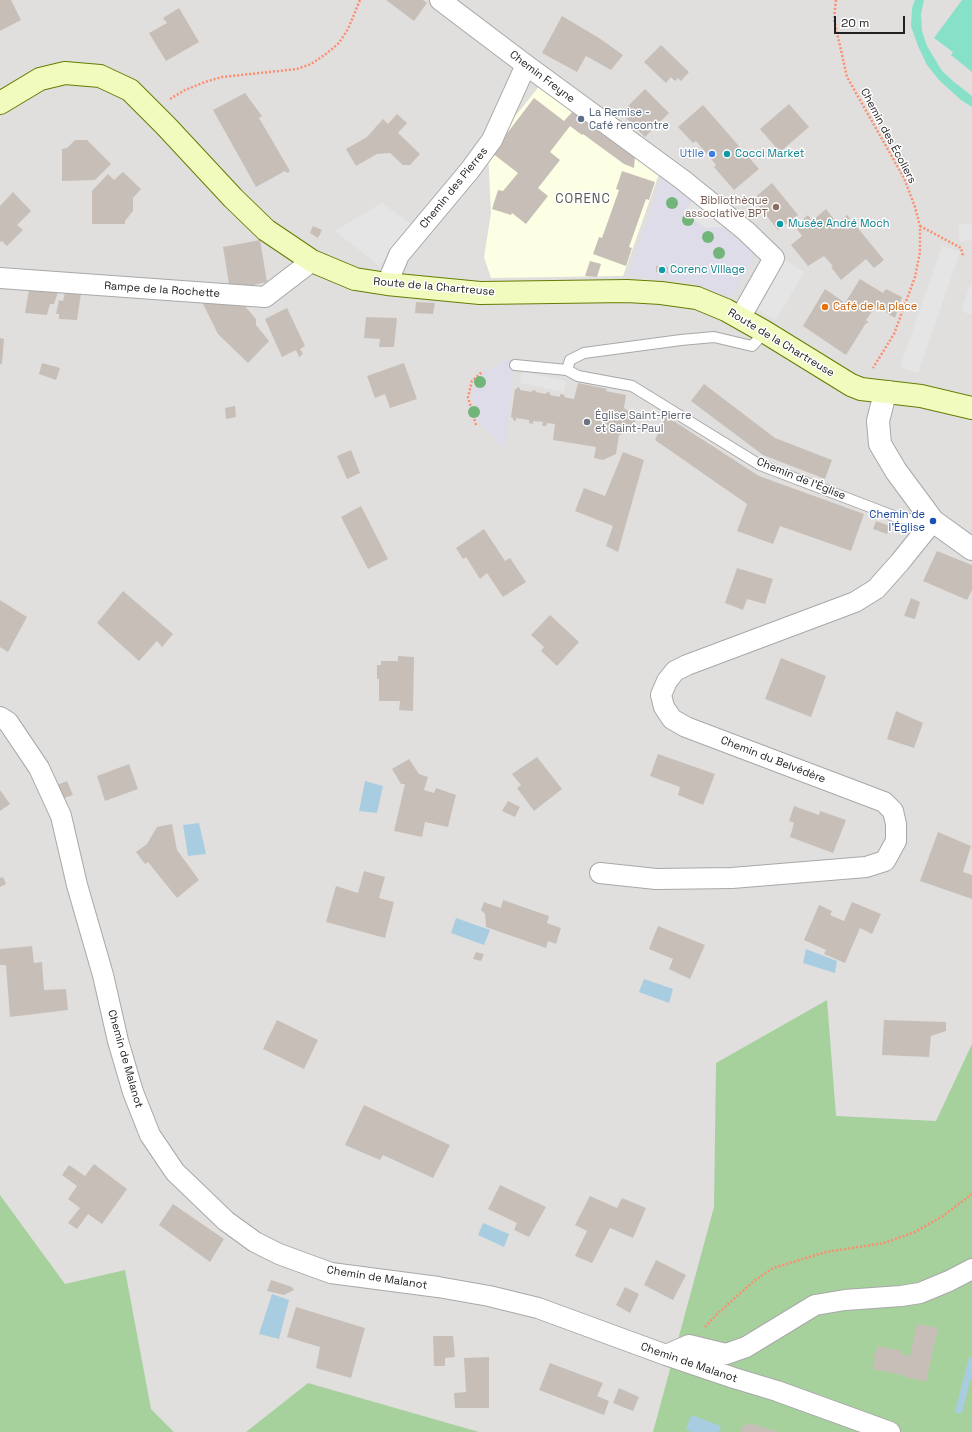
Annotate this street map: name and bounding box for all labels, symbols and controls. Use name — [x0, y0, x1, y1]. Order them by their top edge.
scale bar — [836, 8, 907, 34]
text: 20 m — [841, 15, 869, 31]
street label: Chemin Freyne — [507, 48, 577, 106]
street label: Chemin des Écoliers — [857, 86, 919, 186]
place label: La Remise - Café rencontre — [589, 106, 669, 132]
marker: La Remise - Café rencontre — [576, 114, 586, 124]
street label: Chemin des Pierres — [417, 145, 491, 231]
place label: Utile — [680, 147, 704, 161]
place label: Cocci Market — [735, 147, 805, 161]
marker: Utile — [707, 149, 717, 159]
marker: Cocci Market — [722, 149, 732, 159]
district label: CORENC — [555, 191, 611, 207]
place label: Bibliothèque associative BPT — [685, 194, 768, 220]
marker: Bibliothèque associative BPT — [771, 202, 781, 212]
place label: Musée André Moch — [788, 217, 890, 231]
marker: Musée André Moch — [775, 219, 785, 229]
place label: Corenc Village — [670, 263, 745, 277]
marker: Corenc Village — [657, 265, 667, 275]
street label: Route de la Chartreuse — [373, 275, 495, 299]
street label: Rampe de la Rochette — [104, 279, 220, 301]
place label: Café de la place — [833, 300, 917, 314]
marker: Café de la place — [820, 302, 830, 312]
street label: Route de la Chartreuse — [725, 306, 837, 380]
place label: Église Saint-Pierre et Saint-Paul — [595, 409, 691, 435]
marker: Église Saint-Pierre et Saint-Paul — [582, 417, 592, 427]
street label: Chemin de l'Église — [755, 455, 847, 503]
place label: Chemin de l’Église — [869, 508, 925, 534]
marker: Chemin de l’Église — [928, 516, 938, 526]
street label: Chemin du Belvédère — [719, 734, 827, 786]
street label: Chemin de Malanot — [105, 1008, 145, 1110]
street label: Chemin de Malanot — [326, 1264, 428, 1292]
street label: Chemin de Malanot — [639, 1340, 739, 1386]

